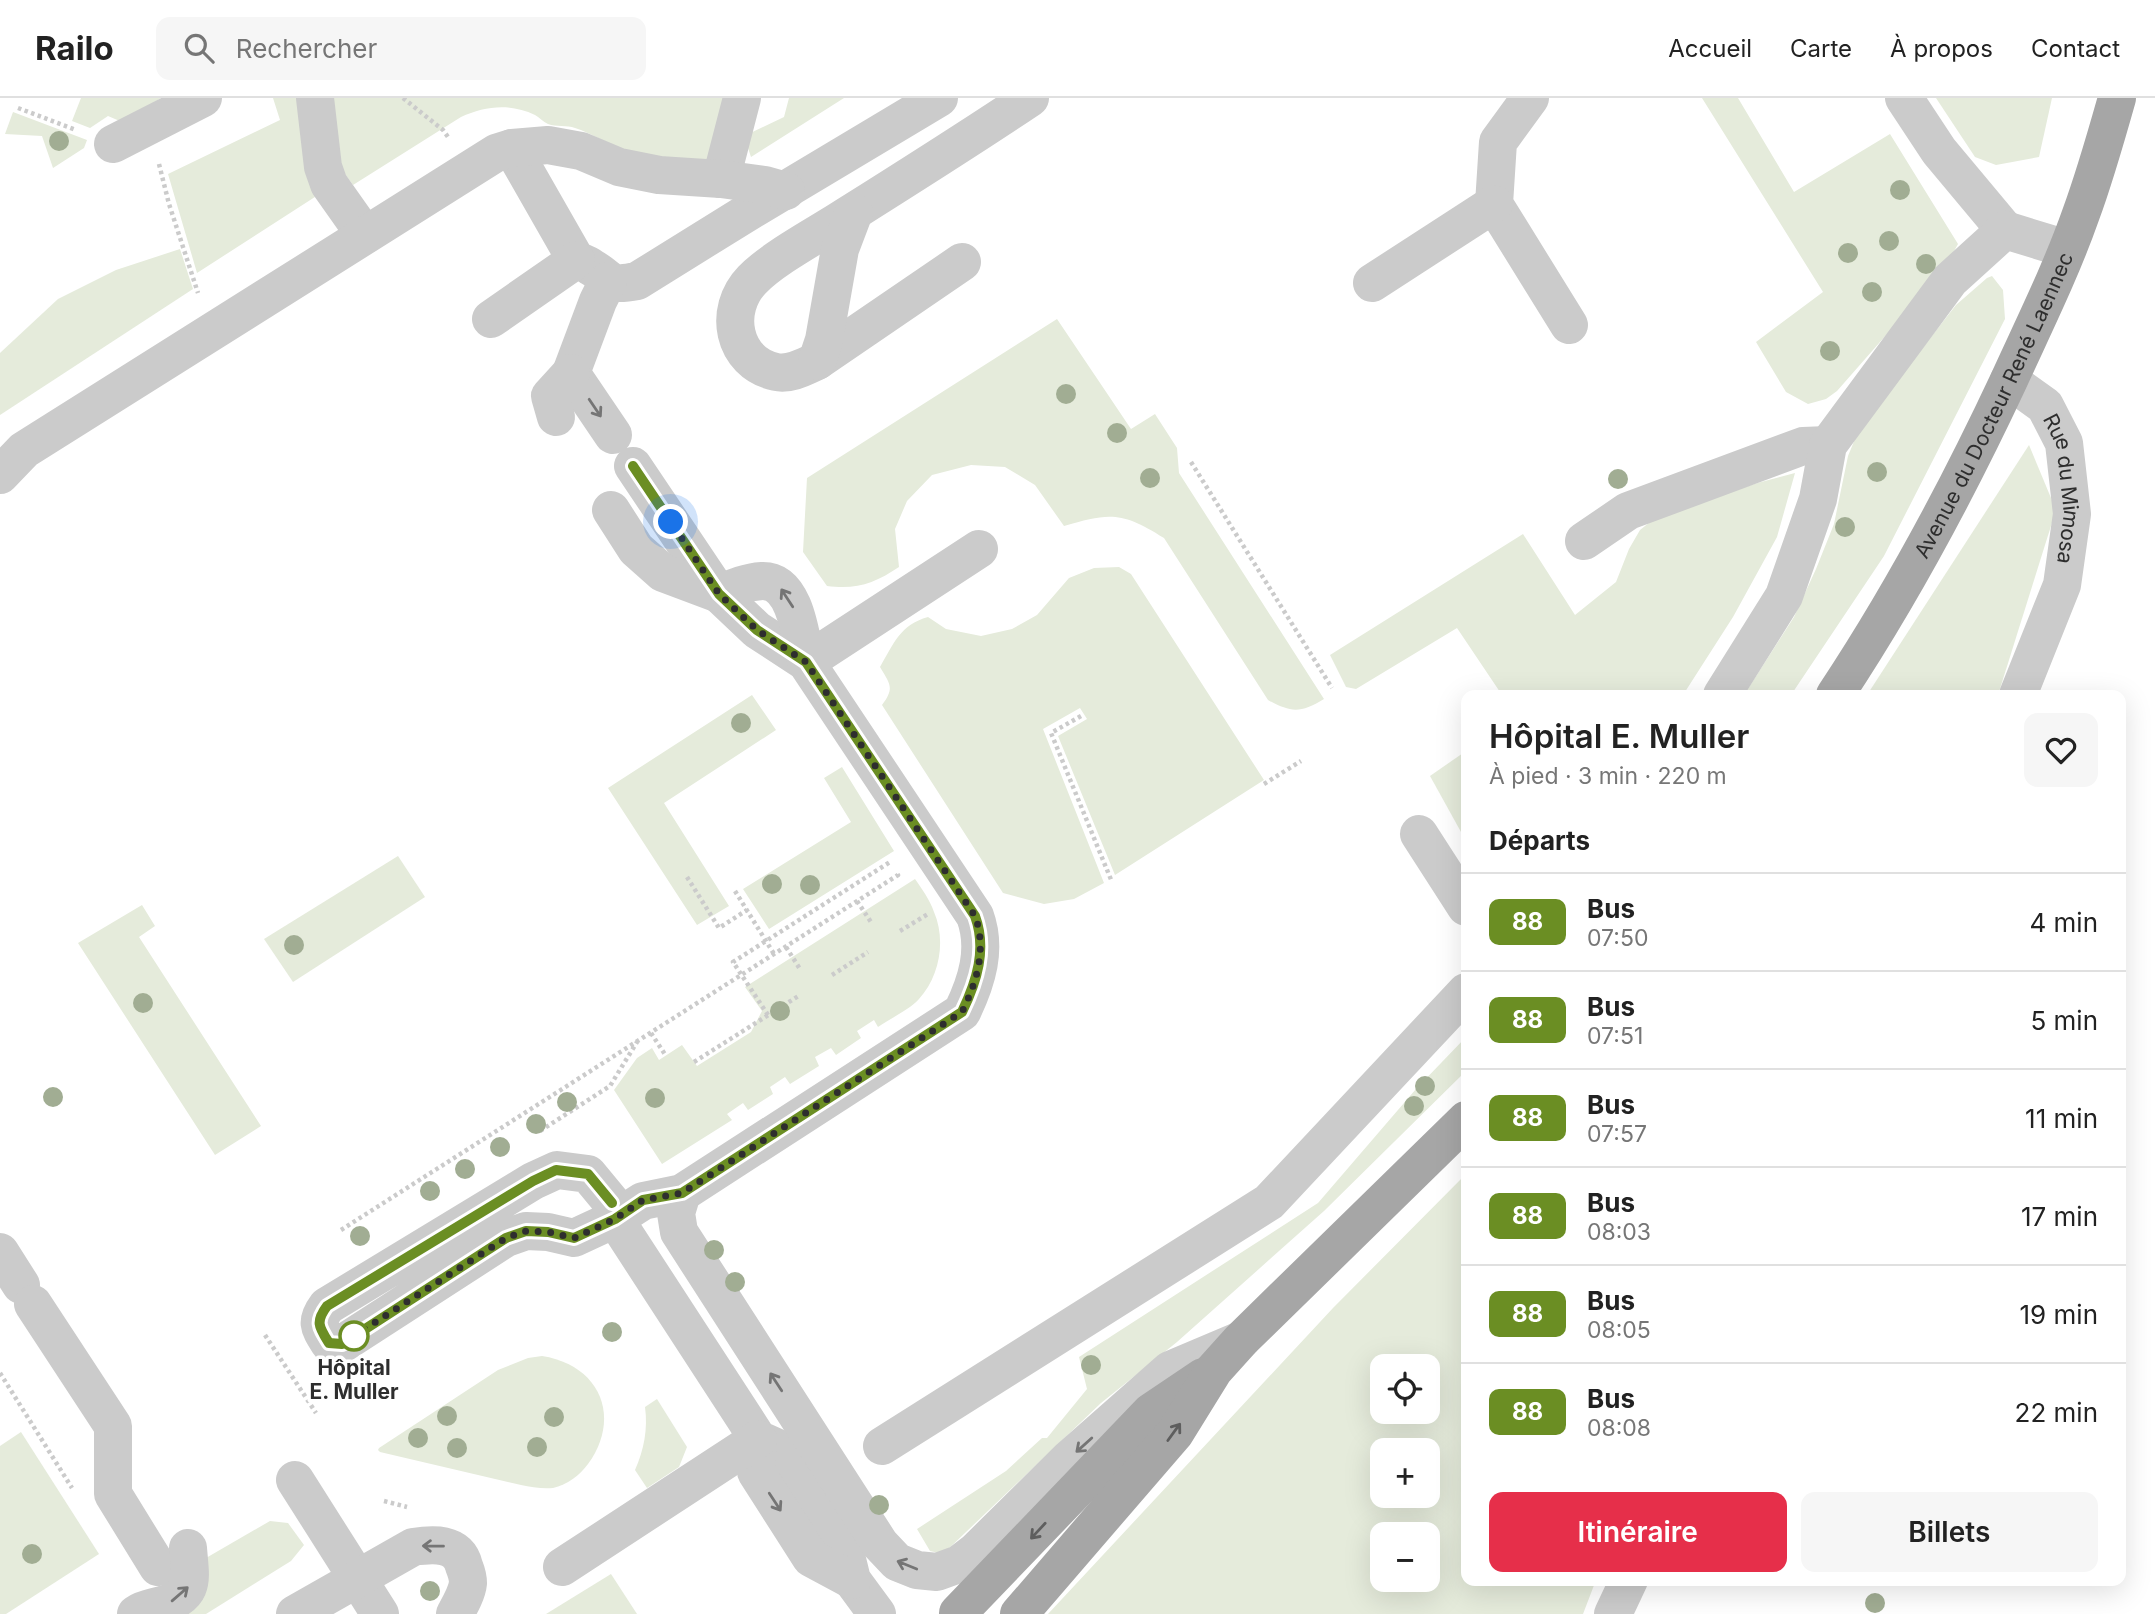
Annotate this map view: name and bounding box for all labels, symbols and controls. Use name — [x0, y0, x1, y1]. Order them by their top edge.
search box — [156, 17, 646, 80]
text: Railo — [35, 28, 114, 68]
icon: search — [180, 29, 218, 67]
text: Rechercher — [236, 33, 377, 64]
text: Accueil — [1668, 34, 1752, 63]
text: Carte — [1790, 34, 1852, 63]
text: À propos — [1890, 34, 1993, 63]
text: Contact — [2031, 34, 2120, 63]
street label: Avenue du Docteur René Laennec — [1908, 248, 2078, 562]
one-way arrow — [588, 398, 602, 417]
street label: Rue du Mimosa — [2038, 409, 2085, 565]
your location — [653, 504, 688, 539]
one-way arrow — [779, 589, 794, 608]
button: heart — [2024, 713, 2098, 787]
text: Hôpital E. Muller — [1489, 716, 1749, 756]
text: À pied · 3 min · 220 m — [1489, 762, 1727, 790]
text: Départs — [1489, 825, 1590, 856]
text: Bus — [1587, 893, 1635, 924]
text: 88 — [1512, 907, 1543, 936]
text: 4 min — [2029, 907, 2098, 938]
text: 07:50 — [1587, 924, 1648, 952]
text: Bus — [1587, 991, 1635, 1022]
text: 88 — [1512, 1005, 1543, 1034]
text: 5 min — [2030, 1005, 2098, 1036]
text: 07:51 — [1587, 1022, 1643, 1050]
text: Bus — [1587, 1089, 1635, 1120]
text: 88 — [1512, 1103, 1543, 1132]
text: 11 min — [2025, 1103, 2098, 1134]
text: 07:57 — [1587, 1120, 1647, 1148]
text: Bus — [1587, 1187, 1635, 1218]
text: 88 — [1512, 1201, 1543, 1230]
text: 17 min — [2021, 1201, 2098, 1232]
text: 08:03 — [1587, 1218, 1651, 1246]
text: Bus — [1587, 1285, 1635, 1316]
text: 88 — [1512, 1299, 1543, 1328]
text: 19 min — [2020, 1299, 2098, 1330]
text: 08:05 — [1587, 1316, 1651, 1344]
marker: Hôpital E. Muller — [339, 1321, 369, 1351]
map controls — [1370, 1354, 1440, 1592]
button: locate — [1370, 1354, 1440, 1424]
place label: Hôpital E. Muller — [309, 1355, 399, 1404]
one-way arrow — [768, 1373, 782, 1393]
text: Bus — [1587, 1383, 1635, 1414]
text: 88 — [1512, 1397, 1543, 1426]
text: 22 min — [2015, 1397, 2098, 1428]
text: 08:08 — [1587, 1414, 1651, 1442]
one-way arrow — [1167, 1423, 1182, 1442]
one-way arrow — [1076, 1437, 1094, 1453]
button: + — [1370, 1438, 1440, 1508]
one-way arrow — [768, 1491, 782, 1511]
button: Itinéraire — [1489, 1492, 1787, 1572]
button: Billets — [1801, 1492, 2098, 1572]
one-way arrow — [1030, 1522, 1047, 1539]
button: − — [1370, 1522, 1440, 1592]
one-way arrow — [421, 1539, 444, 1553]
one-way arrow — [897, 1558, 918, 1571]
one-way arrow — [171, 1586, 189, 1602]

